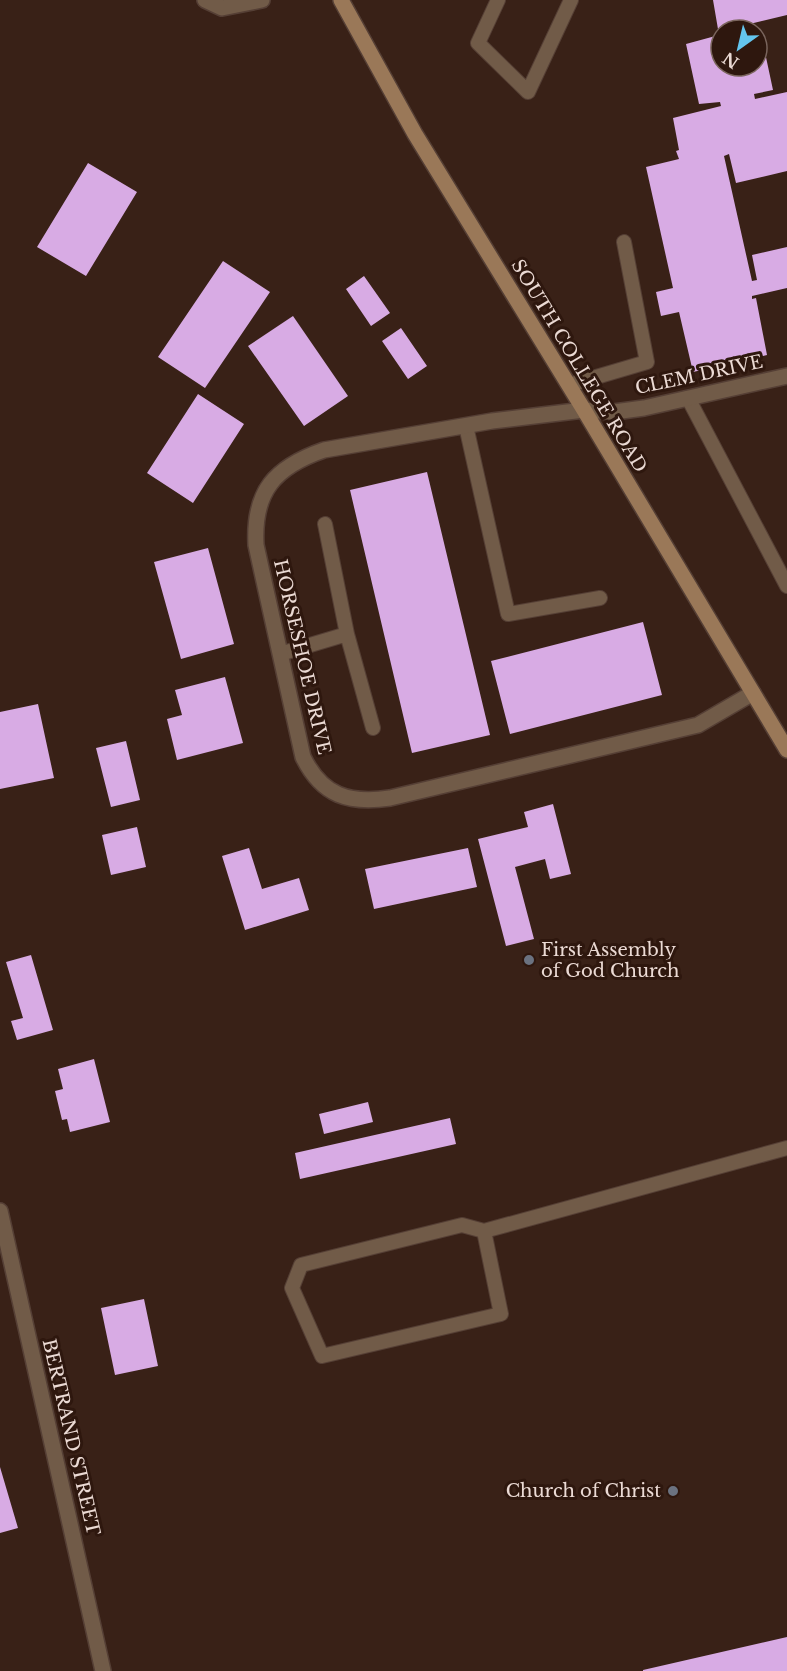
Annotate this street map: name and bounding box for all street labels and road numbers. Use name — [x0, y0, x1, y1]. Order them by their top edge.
street label: SOUTH COLLEGE ROAD — [507, 255, 651, 477]
street label: CLEM DRIVE — [633, 351, 765, 399]
street label: HORSESHOE DRIVE — [269, 557, 335, 757]
street label: BERTRAND STREET — [38, 1337, 104, 1538]

